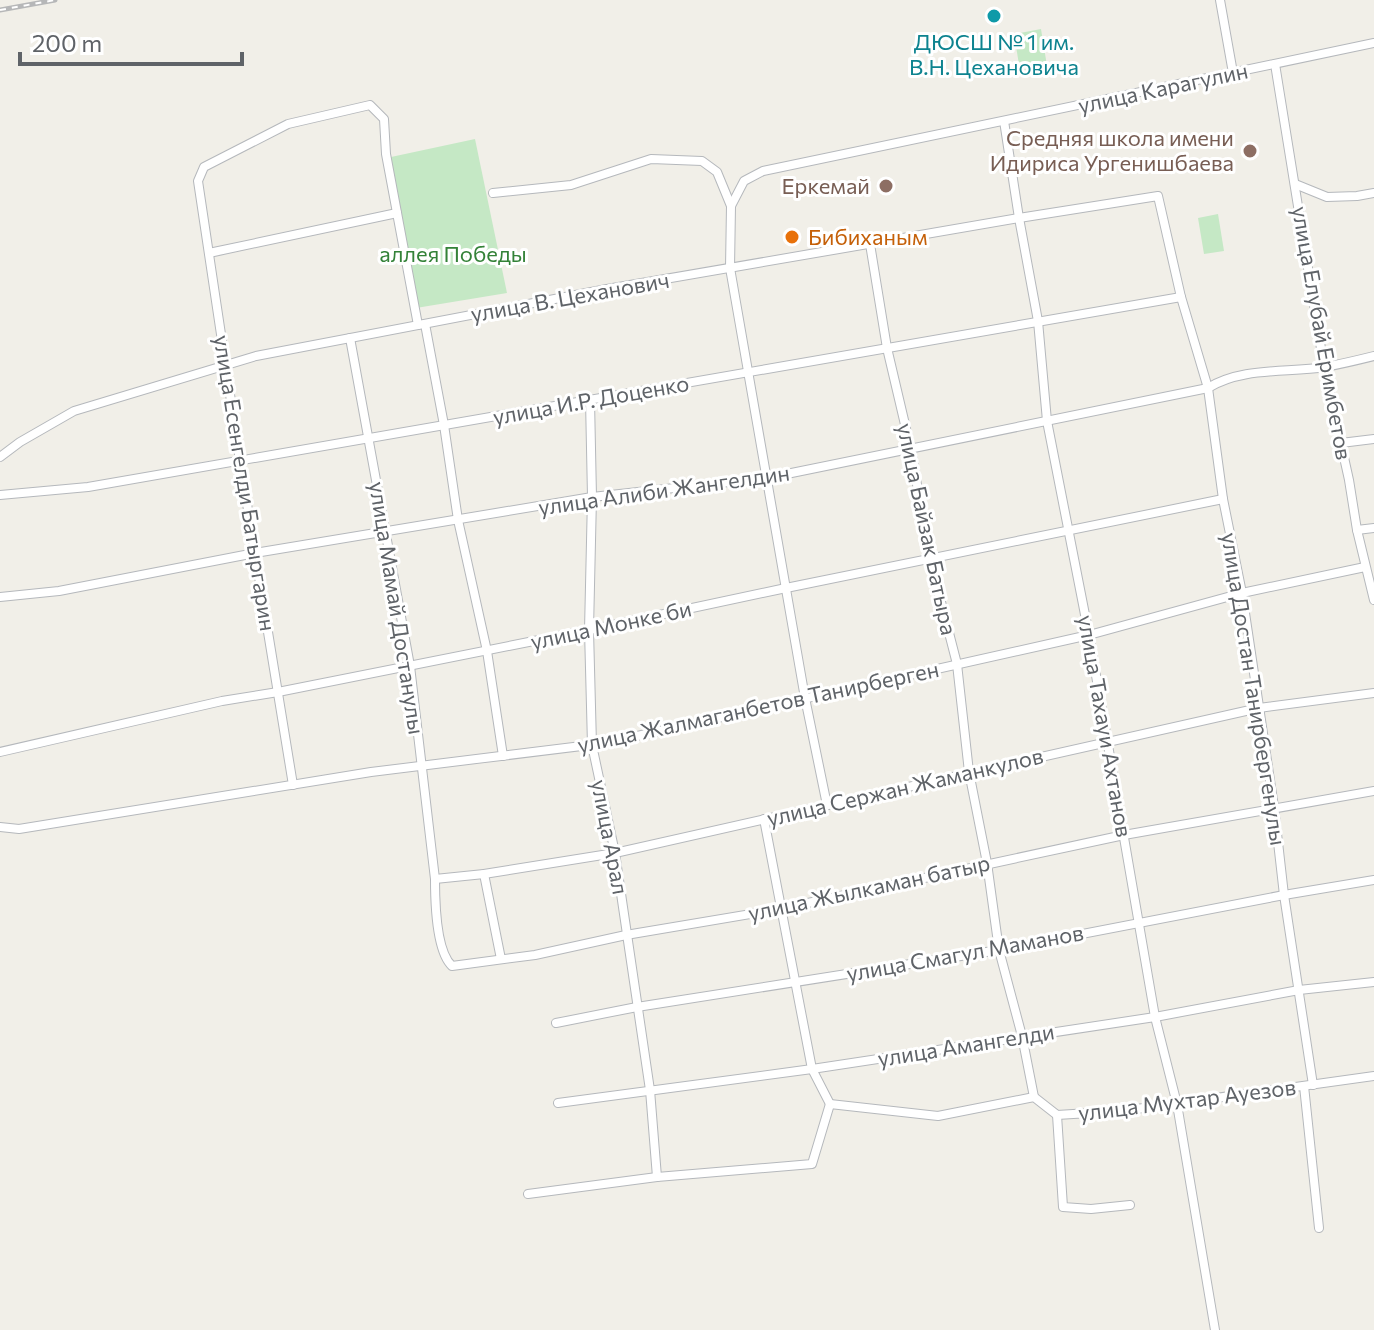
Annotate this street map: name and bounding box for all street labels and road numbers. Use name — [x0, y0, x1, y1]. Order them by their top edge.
street label: улица Карагулин — [1075, 56, 1250, 119]
street label: улица Елубай Еримбетов — [1287, 204, 1358, 462]
street label: улица В. Цеханович — [468, 266, 671, 327]
street label: улица Есенгелди Батыргарин — [209, 333, 282, 633]
street label: улица И.Р. Доценко — [491, 369, 691, 430]
street label: улица Байзак Батыра — [892, 420, 963, 637]
street label: улица Алиби Жангелдин — [537, 458, 791, 521]
street label: улица Мамай Достанулы — [364, 480, 431, 736]
street label: улица Достан Танирбергенулы — [1216, 531, 1293, 847]
street label: улица Монке би — [528, 594, 694, 655]
street label: улица Тахауи Ахтанов — [1073, 613, 1138, 839]
street label: улица Жалмаганбетов Танирберген — [575, 655, 941, 758]
street label: улица Сержан Жаманкулов — [764, 742, 1046, 831]
street label: улица Арал — [586, 777, 635, 897]
street label: улица Жылкаман батыр — [745, 849, 992, 926]
street label: улица Смагул Маманов — [844, 918, 1086, 987]
street label: улица Амангелди — [876, 1017, 1056, 1072]
street label: улица Мухтар Ауезов — [1077, 1073, 1297, 1126]

